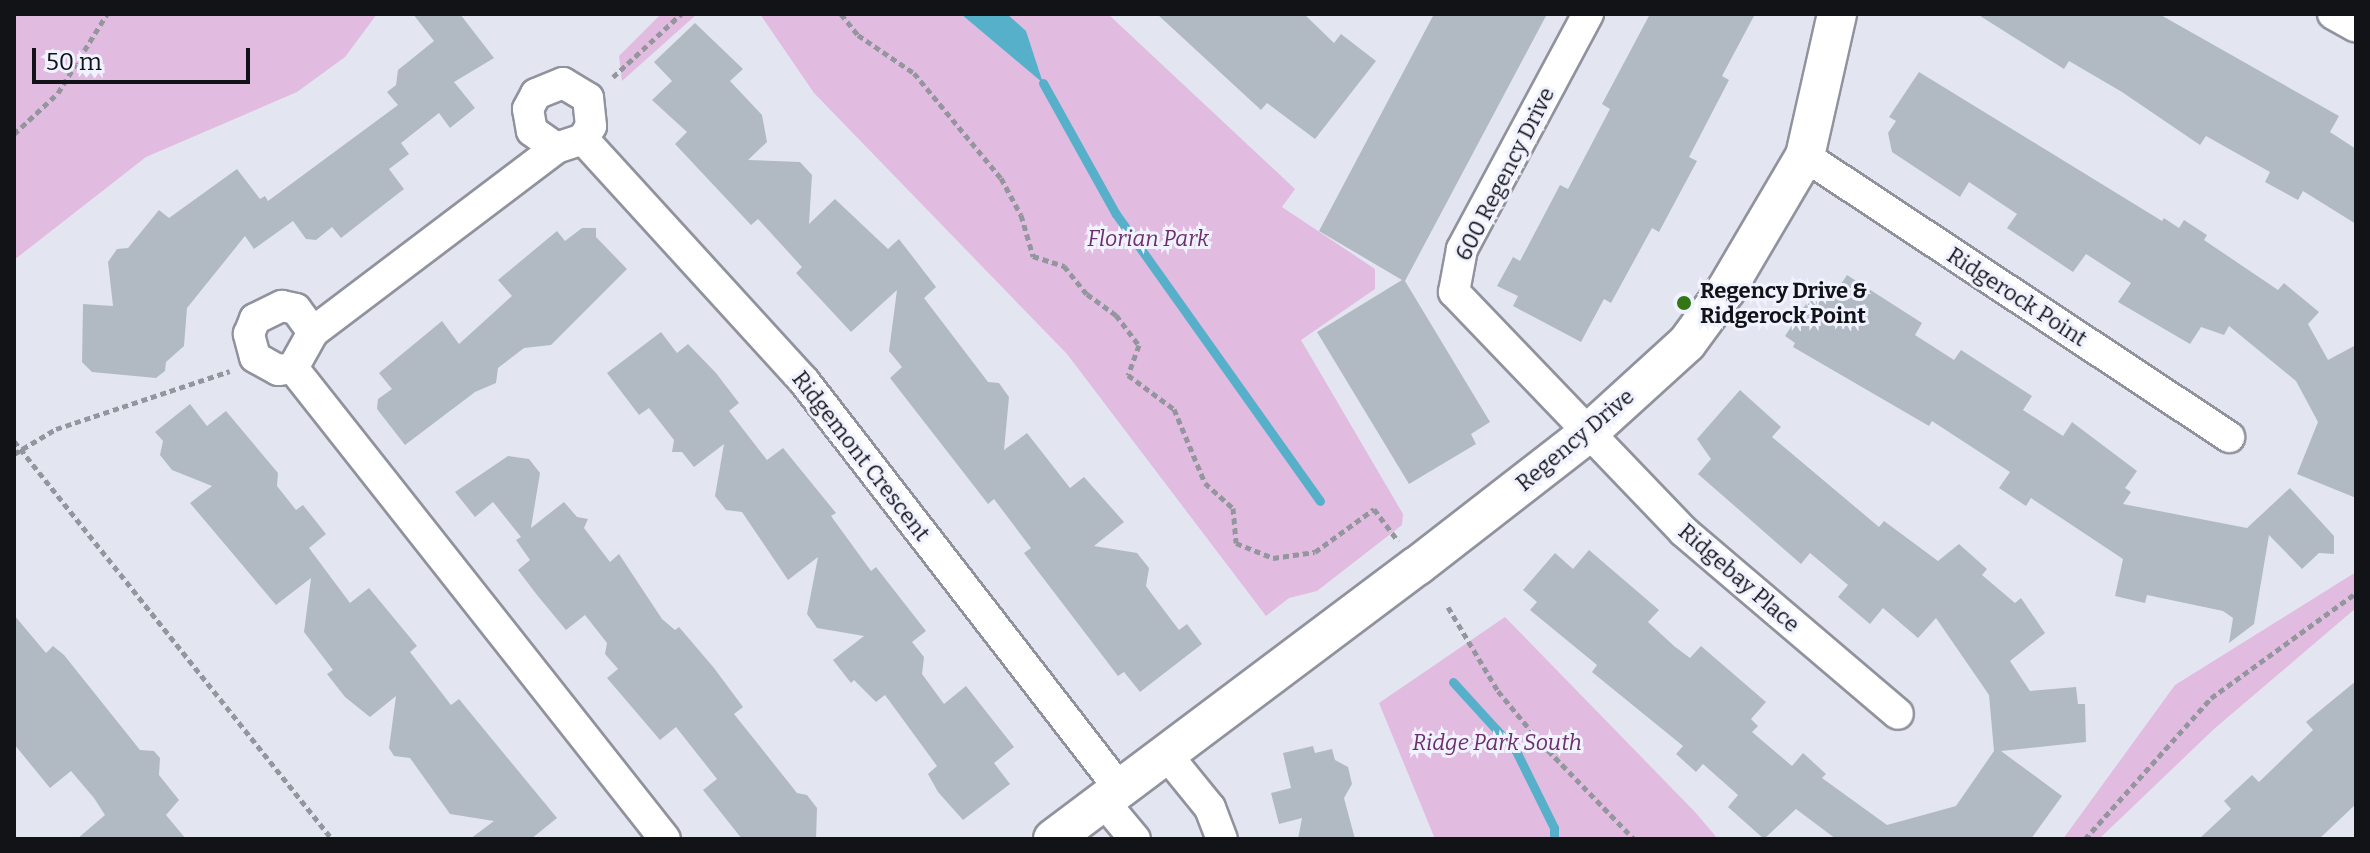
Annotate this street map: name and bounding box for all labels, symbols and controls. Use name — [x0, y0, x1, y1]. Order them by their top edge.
scale bar — [36, 32, 254, 82]
text: 50 m — [46, 48, 102, 76]
street label: 600 Regency Drive — [1450, 83, 1560, 265]
park label: Florian Park — [1087, 226, 1209, 252]
street label: Ridgerock Point — [1942, 242, 2092, 352]
place label: Regency Drive & Ridgerock Point — [1700, 277, 1867, 328]
marker: Regency Drive & Ridgerock Point — [1675, 294, 1693, 312]
street label: Ridgemont Crescent — [787, 366, 935, 546]
street label: Regency Drive — [1511, 383, 1639, 497]
street label: Ridgebay Place — [1673, 518, 1805, 638]
park label: Ridge Park South — [1412, 730, 1582, 756]

